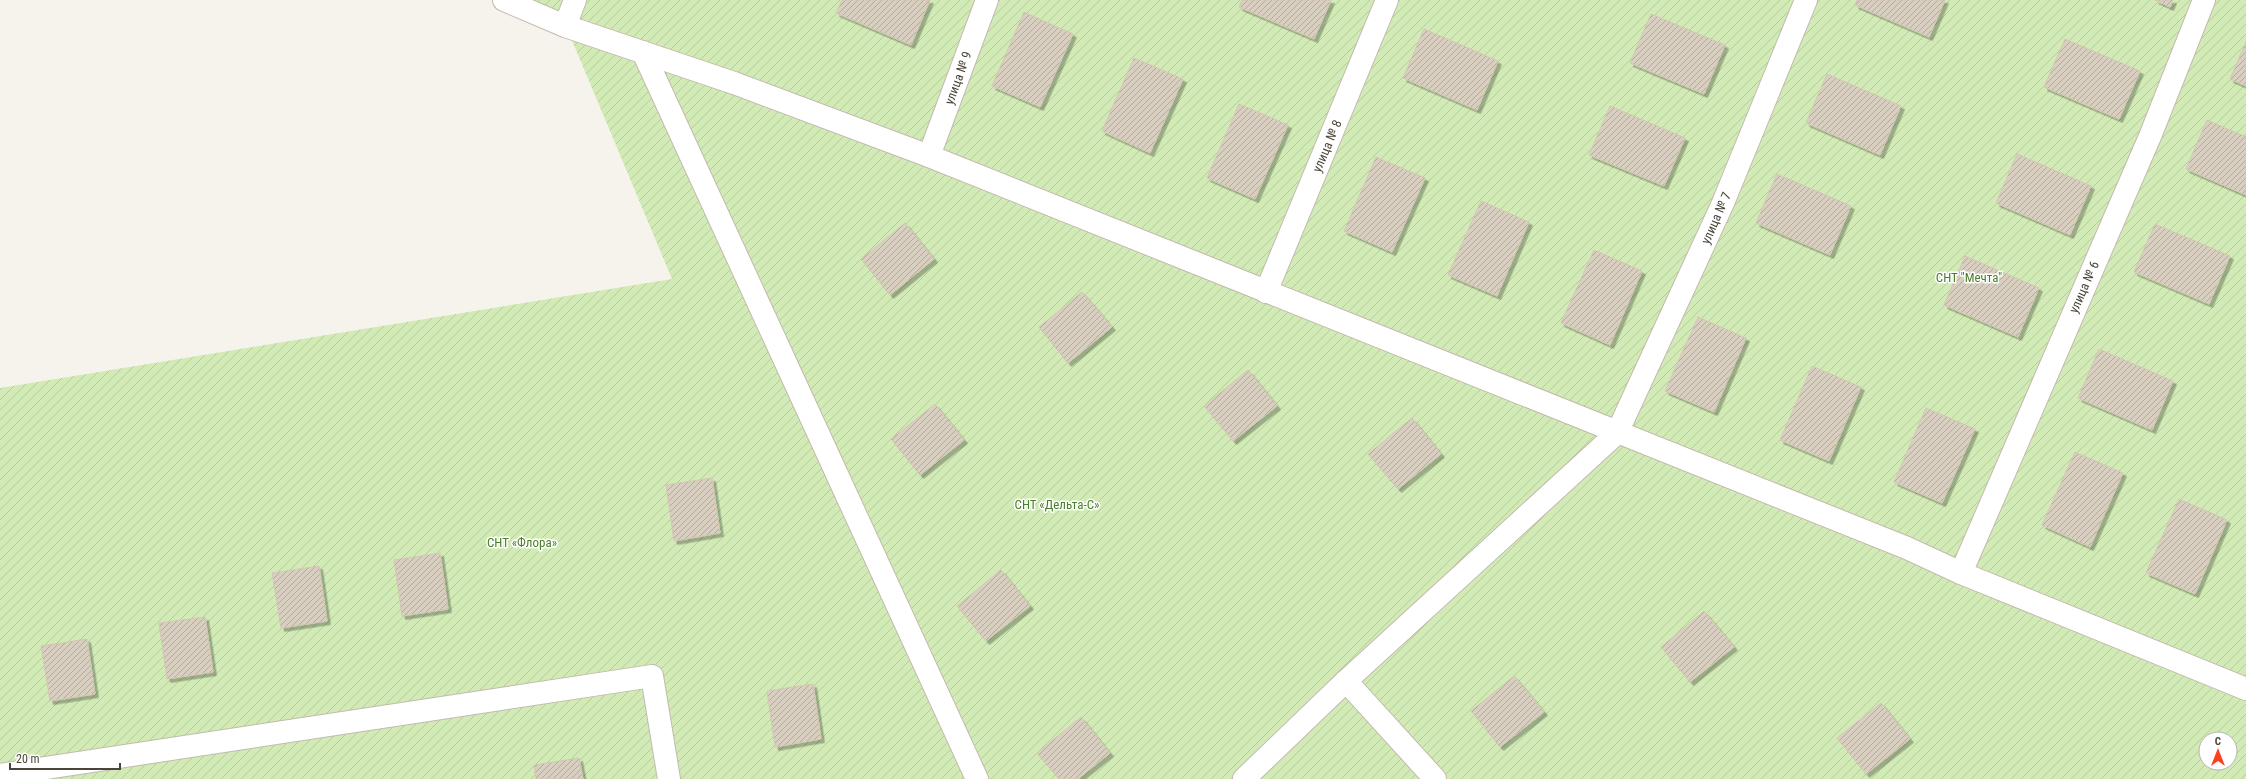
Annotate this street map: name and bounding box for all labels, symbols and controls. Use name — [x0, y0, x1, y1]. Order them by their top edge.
street label: улица № 9 — [941, 49, 975, 107]
street label: улица № 8 — [1309, 118, 1345, 174]
street label: улица № 7 — [1698, 190, 1734, 246]
street label: улица № 6 — [2066, 259, 2102, 315]
park label: СНТ "Мечта" — [1936, 270, 2002, 285]
park label: СНТ «Дельта-С» — [1015, 497, 1099, 512]
park label: СНТ «Флора» — [487, 535, 557, 550]
north arrow — [2198, 731, 2238, 771]
text: С — [2215, 735, 2221, 748]
scale bar — [10, 745, 120, 771]
text: 20 m — [16, 752, 40, 766]

